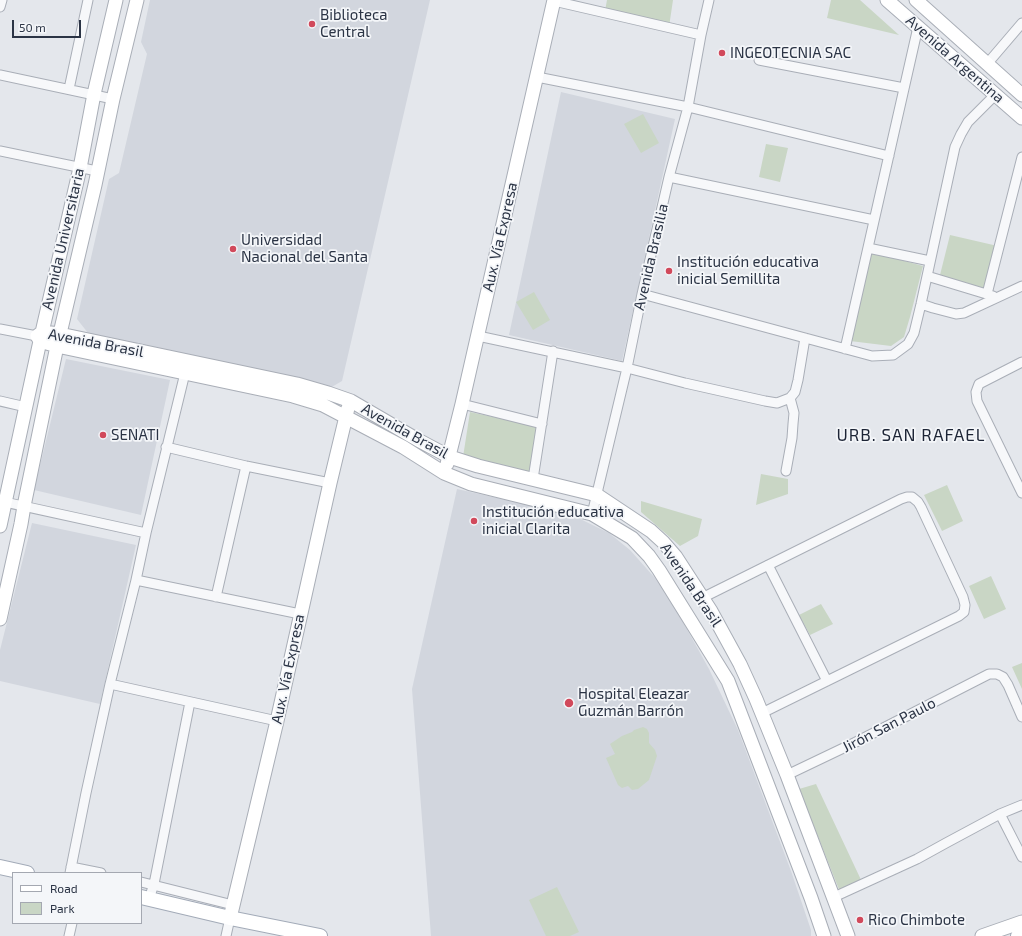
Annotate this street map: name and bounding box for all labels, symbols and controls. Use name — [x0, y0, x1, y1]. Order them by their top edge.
place label: Biblioteca Central — [320, 6, 388, 41]
street label: Avenida Argentina — [902, 11, 1008, 107]
scale bar — [14, 12, 83, 38]
marker: Biblioteca Central — [307, 19, 317, 29]
text: 50 m — [19, 20, 46, 34]
place label: INGEOTECNIA SAC — [730, 44, 851, 62]
marker: INGEOTECNIA SAC — [717, 48, 727, 58]
street label: Avenida Universitaria — [38, 166, 88, 312]
street label: Aux. Vía Expresa — [479, 181, 521, 293]
street label: Avenida Brasilia — [630, 202, 672, 312]
place label: Universidad Nacional del Santa — [241, 231, 368, 266]
marker: Universidad Nacional del Santa — [228, 244, 238, 254]
place label: Institución educativa inicial Semillita — [677, 253, 819, 288]
marker: Institución educativa inicial Semillita — [664, 266, 674, 276]
street label: Avenida Brasil — [47, 325, 145, 361]
street label: Avenida Brasil — [358, 400, 452, 462]
district label: URB. SAN RAFAEL — [836, 425, 986, 445]
place label: SENATI — [111, 426, 159, 444]
marker: SENATI — [98, 430, 108, 440]
place label: Institución educativa inicial Clarita — [482, 503, 624, 538]
marker: Institución educativa inicial Clarita — [469, 516, 479, 526]
street label: Avenida Brasil — [656, 540, 726, 630]
street label: Aux. Vía Expresa — [268, 612, 308, 726]
place label: Hospital Eleazar Guzmán Barrón — [578, 685, 689, 720]
street label: Jirón San Paulo — [839, 694, 939, 756]
marker: Hospital Eleazar Guzmán Barrón — [563, 697, 575, 709]
legend — [12, 872, 142, 924]
text: Road — [50, 881, 78, 895]
text: Park — [50, 901, 75, 915]
place label: Rico Chimbote — [868, 911, 965, 929]
marker: Rico Chimbote — [855, 915, 865, 925]

